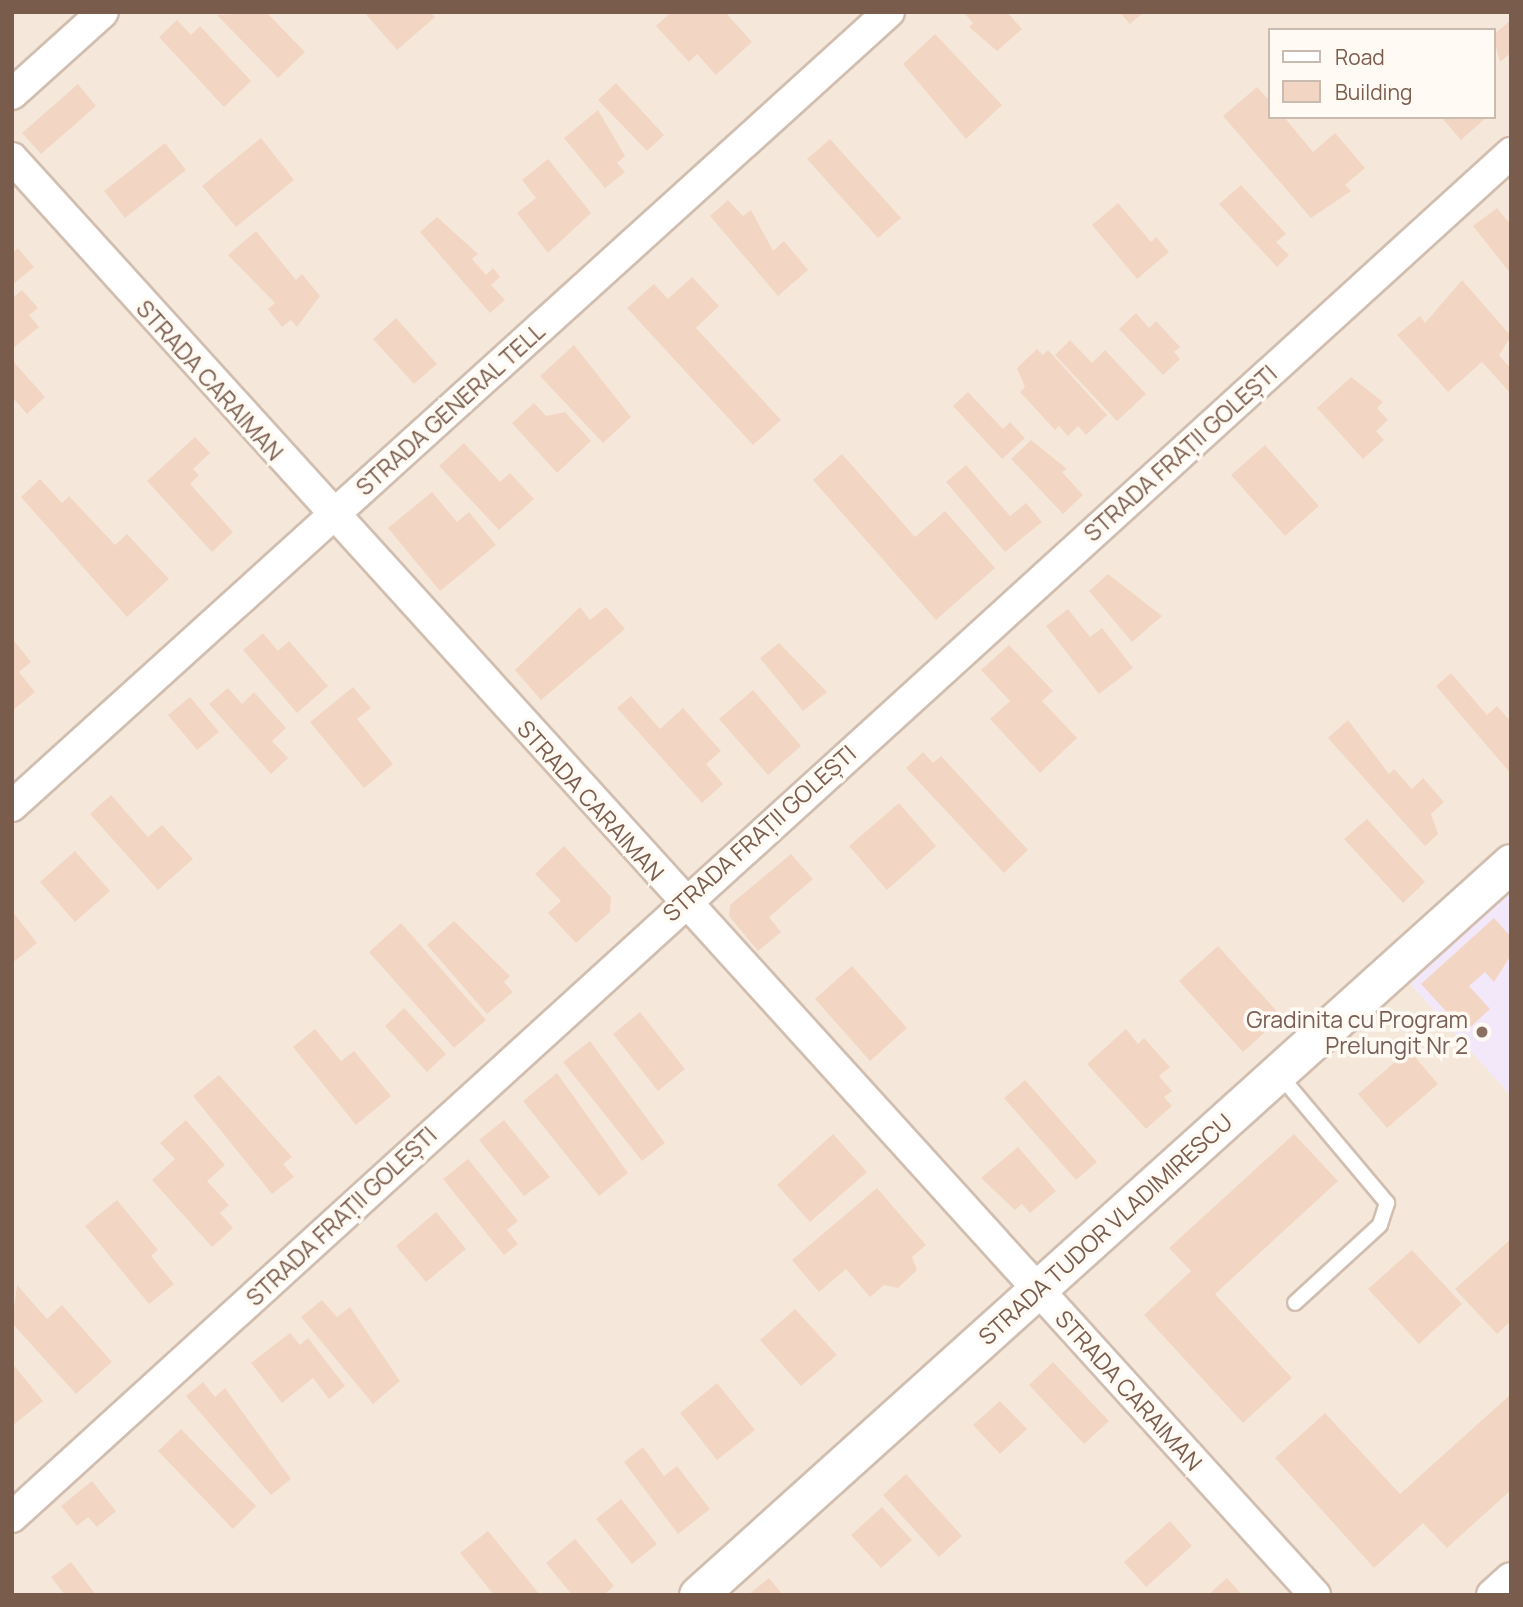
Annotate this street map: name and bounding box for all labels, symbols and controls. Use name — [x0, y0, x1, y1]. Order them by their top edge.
legend — [1268, 28, 1495, 119]
text: Road — [1335, 43, 1385, 71]
text: Building — [1335, 78, 1412, 106]
street label: STRADA CARAIMAN — [131, 294, 289, 466]
street label: STRADA GENERAL TELL — [350, 317, 550, 501]
street label: STRADA FRAȚII GOLEȘTI — [1078, 359, 1282, 547]
street label: STRADA CARAIMAN — [512, 714, 670, 886]
street label: STRADA FRAȚII GOLEȘTI — [657, 739, 861, 927]
place label: Gradinita cu Program Prelungit Nr 2 — [1246, 1005, 1468, 1059]
marker: Gradinita cu Program Prelungit Nr 2 — [1474, 1024, 1490, 1040]
street label: STRADA TUDOR VLADIMIRESCU — [973, 1108, 1237, 1350]
street label: STRADA FRAȚII GOLEȘTI — [240, 1121, 442, 1311]
street label: STRADA CARAIMAN — [1050, 1304, 1208, 1476]

